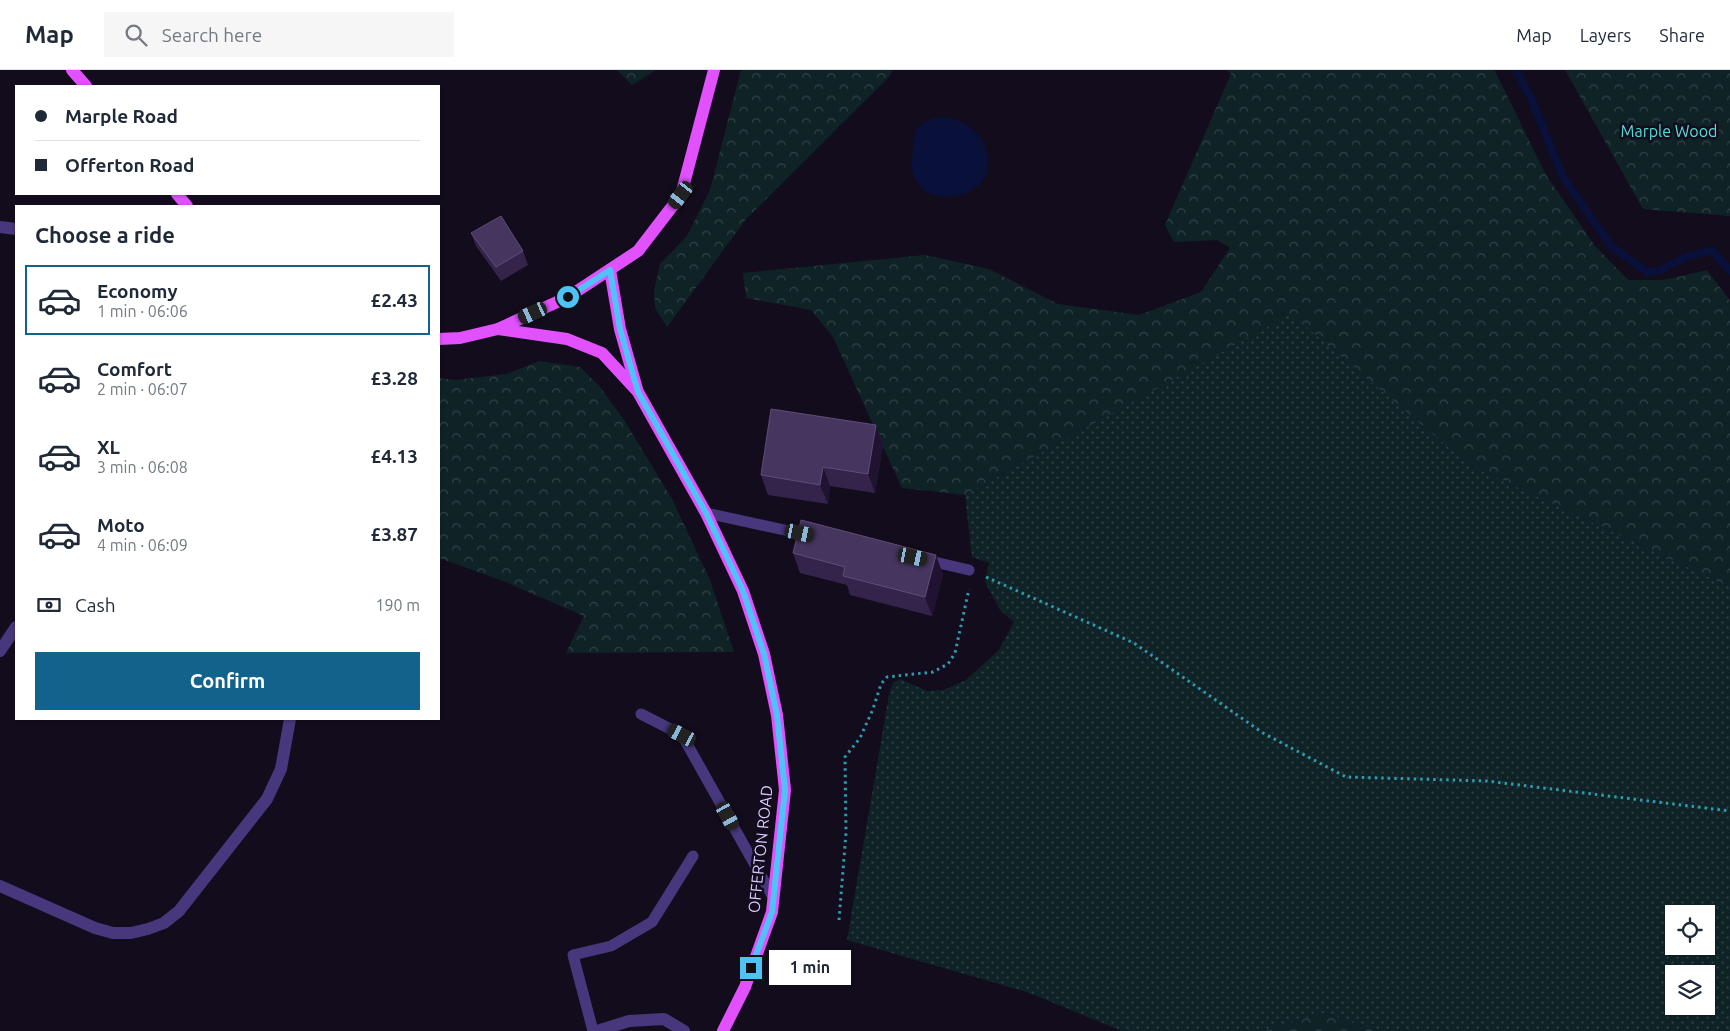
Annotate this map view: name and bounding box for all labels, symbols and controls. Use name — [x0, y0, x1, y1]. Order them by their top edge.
search box — [104, 12, 454, 57]
text: Map — [25, 21, 74, 48]
icon: search — [122, 21, 150, 49]
text: Search here — [162, 24, 262, 46]
text: Map — [1516, 25, 1552, 45]
text: Layers — [1580, 25, 1631, 45]
text: Share — [1659, 25, 1705, 45]
text: Marple Road — [65, 105, 178, 127]
park label: Marple Wood — [1621, 122, 1717, 140]
text: Offerton Road — [65, 154, 194, 176]
car — [665, 179, 696, 211]
text: Choose a ride — [35, 222, 175, 247]
icon: car — [37, 278, 82, 323]
text: Economy — [97, 280, 178, 302]
route start — [557, 286, 579, 308]
text: £2.43 — [370, 289, 418, 311]
car — [516, 300, 549, 326]
text: 1 min · 06:06 — [97, 302, 188, 320]
icon: car — [37, 356, 82, 401]
text: Comfort — [97, 358, 172, 380]
text: £3.28 — [370, 367, 418, 389]
text: 2 min · 06:07 — [97, 380, 188, 398]
icon: car — [37, 434, 82, 479]
text: XL — [97, 436, 120, 458]
text: £4.13 — [370, 445, 418, 467]
text: 3 min · 06:08 — [97, 458, 188, 476]
icon: car — [37, 512, 82, 557]
text: Moto — [97, 514, 145, 536]
text: £3.87 — [370, 523, 418, 545]
car — [783, 523, 816, 543]
text: 4 min · 06:09 — [97, 536, 188, 554]
car — [896, 547, 929, 567]
icon: cash — [35, 591, 63, 619]
text: Cash — [75, 594, 116, 616]
text: 190 m — [375, 596, 420, 614]
button: Confirm — [35, 652, 420, 710]
car — [665, 722, 698, 748]
street label: OFFERTON ROAD — [744, 784, 776, 914]
car — [714, 799, 741, 833]
map controls — [1665, 905, 1715, 1015]
button: locate — [1665, 905, 1715, 955]
callout: 1 min — [768, 950, 851, 986]
route end — [740, 957, 762, 979]
text: 1 min — [790, 958, 830, 976]
button: layers — [1665, 965, 1715, 1015]

